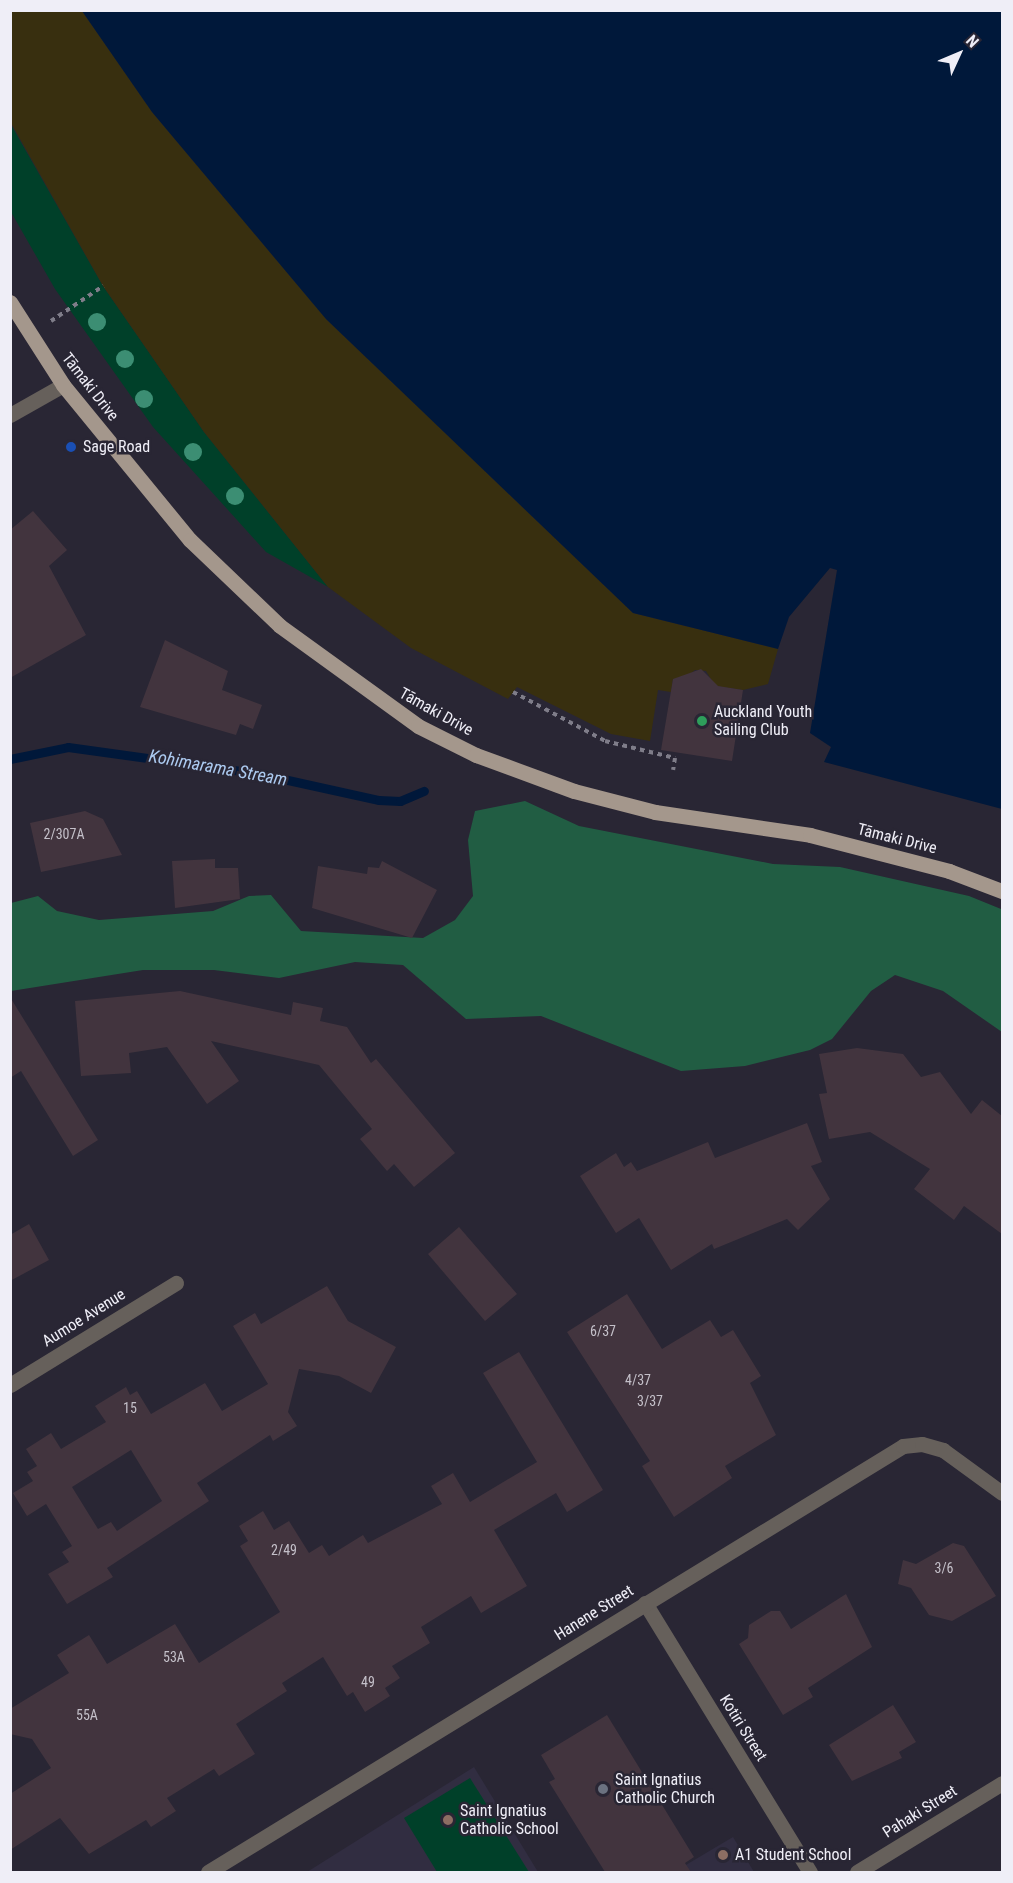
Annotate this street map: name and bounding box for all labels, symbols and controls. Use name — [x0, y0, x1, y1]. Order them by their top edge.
north arrow — [929, 24, 989, 84]
text: N — [962, 31, 983, 51]
street label: Tāmaki Drive — [57, 349, 123, 425]
place label: Sage Road — [83, 437, 150, 457]
marker: Sage Road — [64, 440, 78, 454]
street label: Tāmaki Drive — [396, 684, 476, 740]
place label: Auckland Youth Sailing Club — [714, 702, 812, 740]
marker: Auckland Youth Sailing Club — [695, 714, 709, 728]
water label: Kohimarama Stream — [147, 745, 289, 791]
street label: Tāmaki Drive — [855, 820, 939, 858]
house number: 2/307A — [44, 826, 84, 842]
street label: Aumoe Avenue — [39, 1285, 129, 1351]
house number: 6/37 — [590, 1323, 616, 1339]
house number: 4/37 — [625, 1372, 651, 1388]
house number: 3/37 — [637, 1393, 663, 1409]
house number: 15 — [123, 1400, 137, 1416]
house number: 2/49 — [271, 1542, 297, 1558]
house number: 3/6 — [934, 1560, 954, 1576]
street label: Hanene Street — [551, 1581, 637, 1645]
house number: 53A — [163, 1649, 185, 1665]
house number: 49 — [361, 1674, 375, 1690]
street label: Kotiri Street — [715, 1691, 771, 1765]
house number: 55A — [76, 1707, 98, 1723]
place label: Saint Ignatius Catholic Church — [615, 1770, 715, 1808]
marker: Saint Ignatius Catholic Church — [596, 1782, 610, 1796]
street label: Pahaki Street — [879, 1782, 961, 1842]
place label: Saint Ignatius Catholic School — [460, 1801, 559, 1839]
marker: Saint Ignatius Catholic School — [441, 1813, 455, 1827]
place label: A1 Student School — [735, 1845, 851, 1865]
marker: A1 Student School — [716, 1848, 730, 1862]

